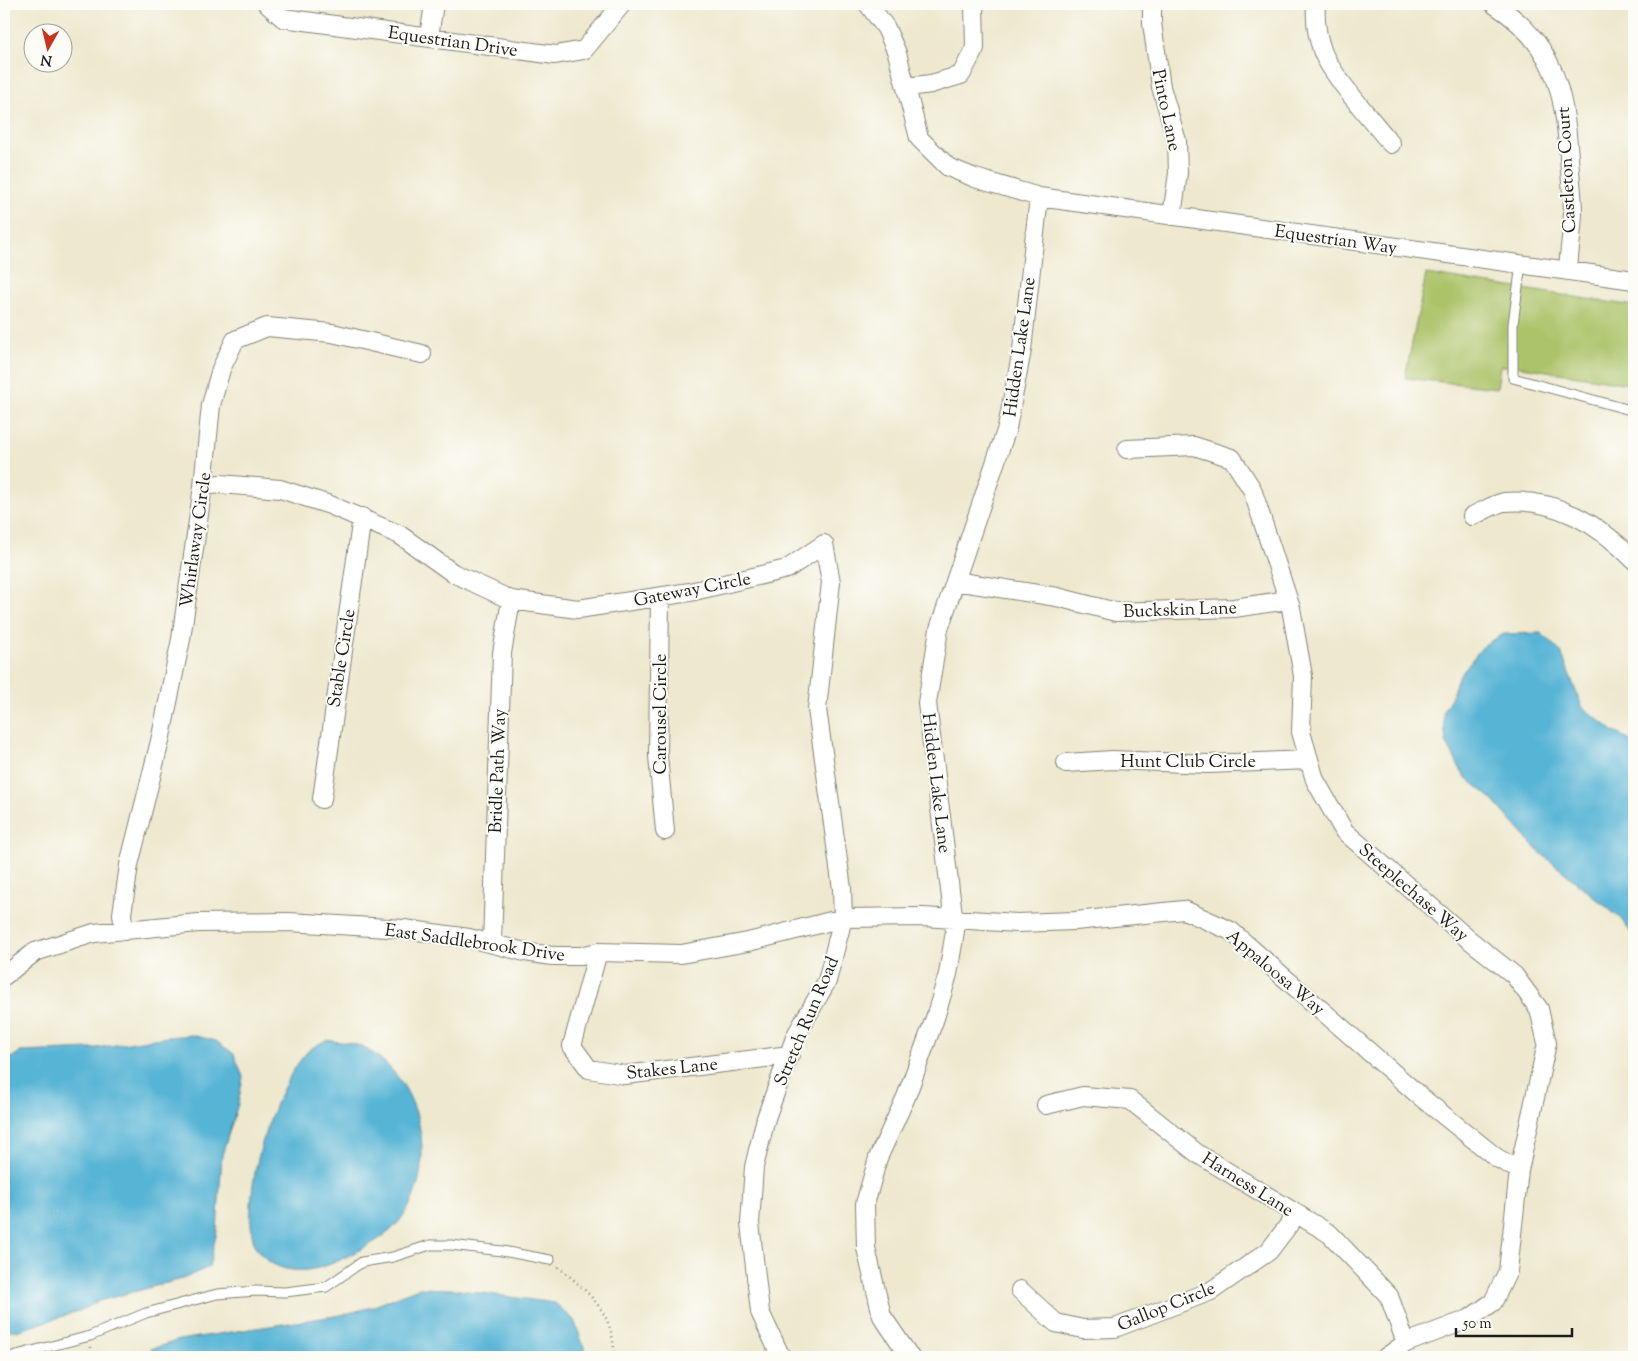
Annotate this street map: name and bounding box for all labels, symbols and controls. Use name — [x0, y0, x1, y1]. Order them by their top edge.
street label: Equestrian Drive — [386, 21, 519, 65]
north arrow — [22, 22, 72, 72]
text: N — [40, 48, 53, 70]
street label: Pinto Lane — [1144, 67, 1186, 154]
street label: Castleton Court — [1552, 106, 1584, 234]
street label: Equestrian Way — [1273, 220, 1399, 262]
street label: Hidden Lake Lane — [998, 276, 1044, 419]
street label: Whirlaway Circle — [175, 471, 219, 610]
street label: Gateway Circle — [632, 567, 753, 615]
street label: Buckskin Lane — [1123, 596, 1238, 626]
street label: Stable Circle — [322, 607, 364, 709]
street label: Carousel Circle — [649, 654, 675, 774]
street label: Bridle Path Way — [484, 708, 514, 834]
street label: Hidden Lake Lane — [914, 712, 957, 855]
street label: Hunt Club Circle — [1120, 750, 1256, 776]
street label: Steeplechase Way — [1352, 838, 1474, 949]
street label: East Saddlebrook Drive — [383, 918, 566, 969]
street label: Appaloosa Way — [1220, 924, 1330, 1023]
street label: Stretch Run Road — [769, 953, 847, 1090]
street label: Stakes Lane — [625, 1052, 719, 1088]
street label: Harness Lane — [1196, 1147, 1298, 1224]
street label: Gallop Circle — [1114, 1276, 1220, 1339]
scale bar — [1456, 1306, 1572, 1338]
text: 50 m — [1462, 1314, 1492, 1335]

